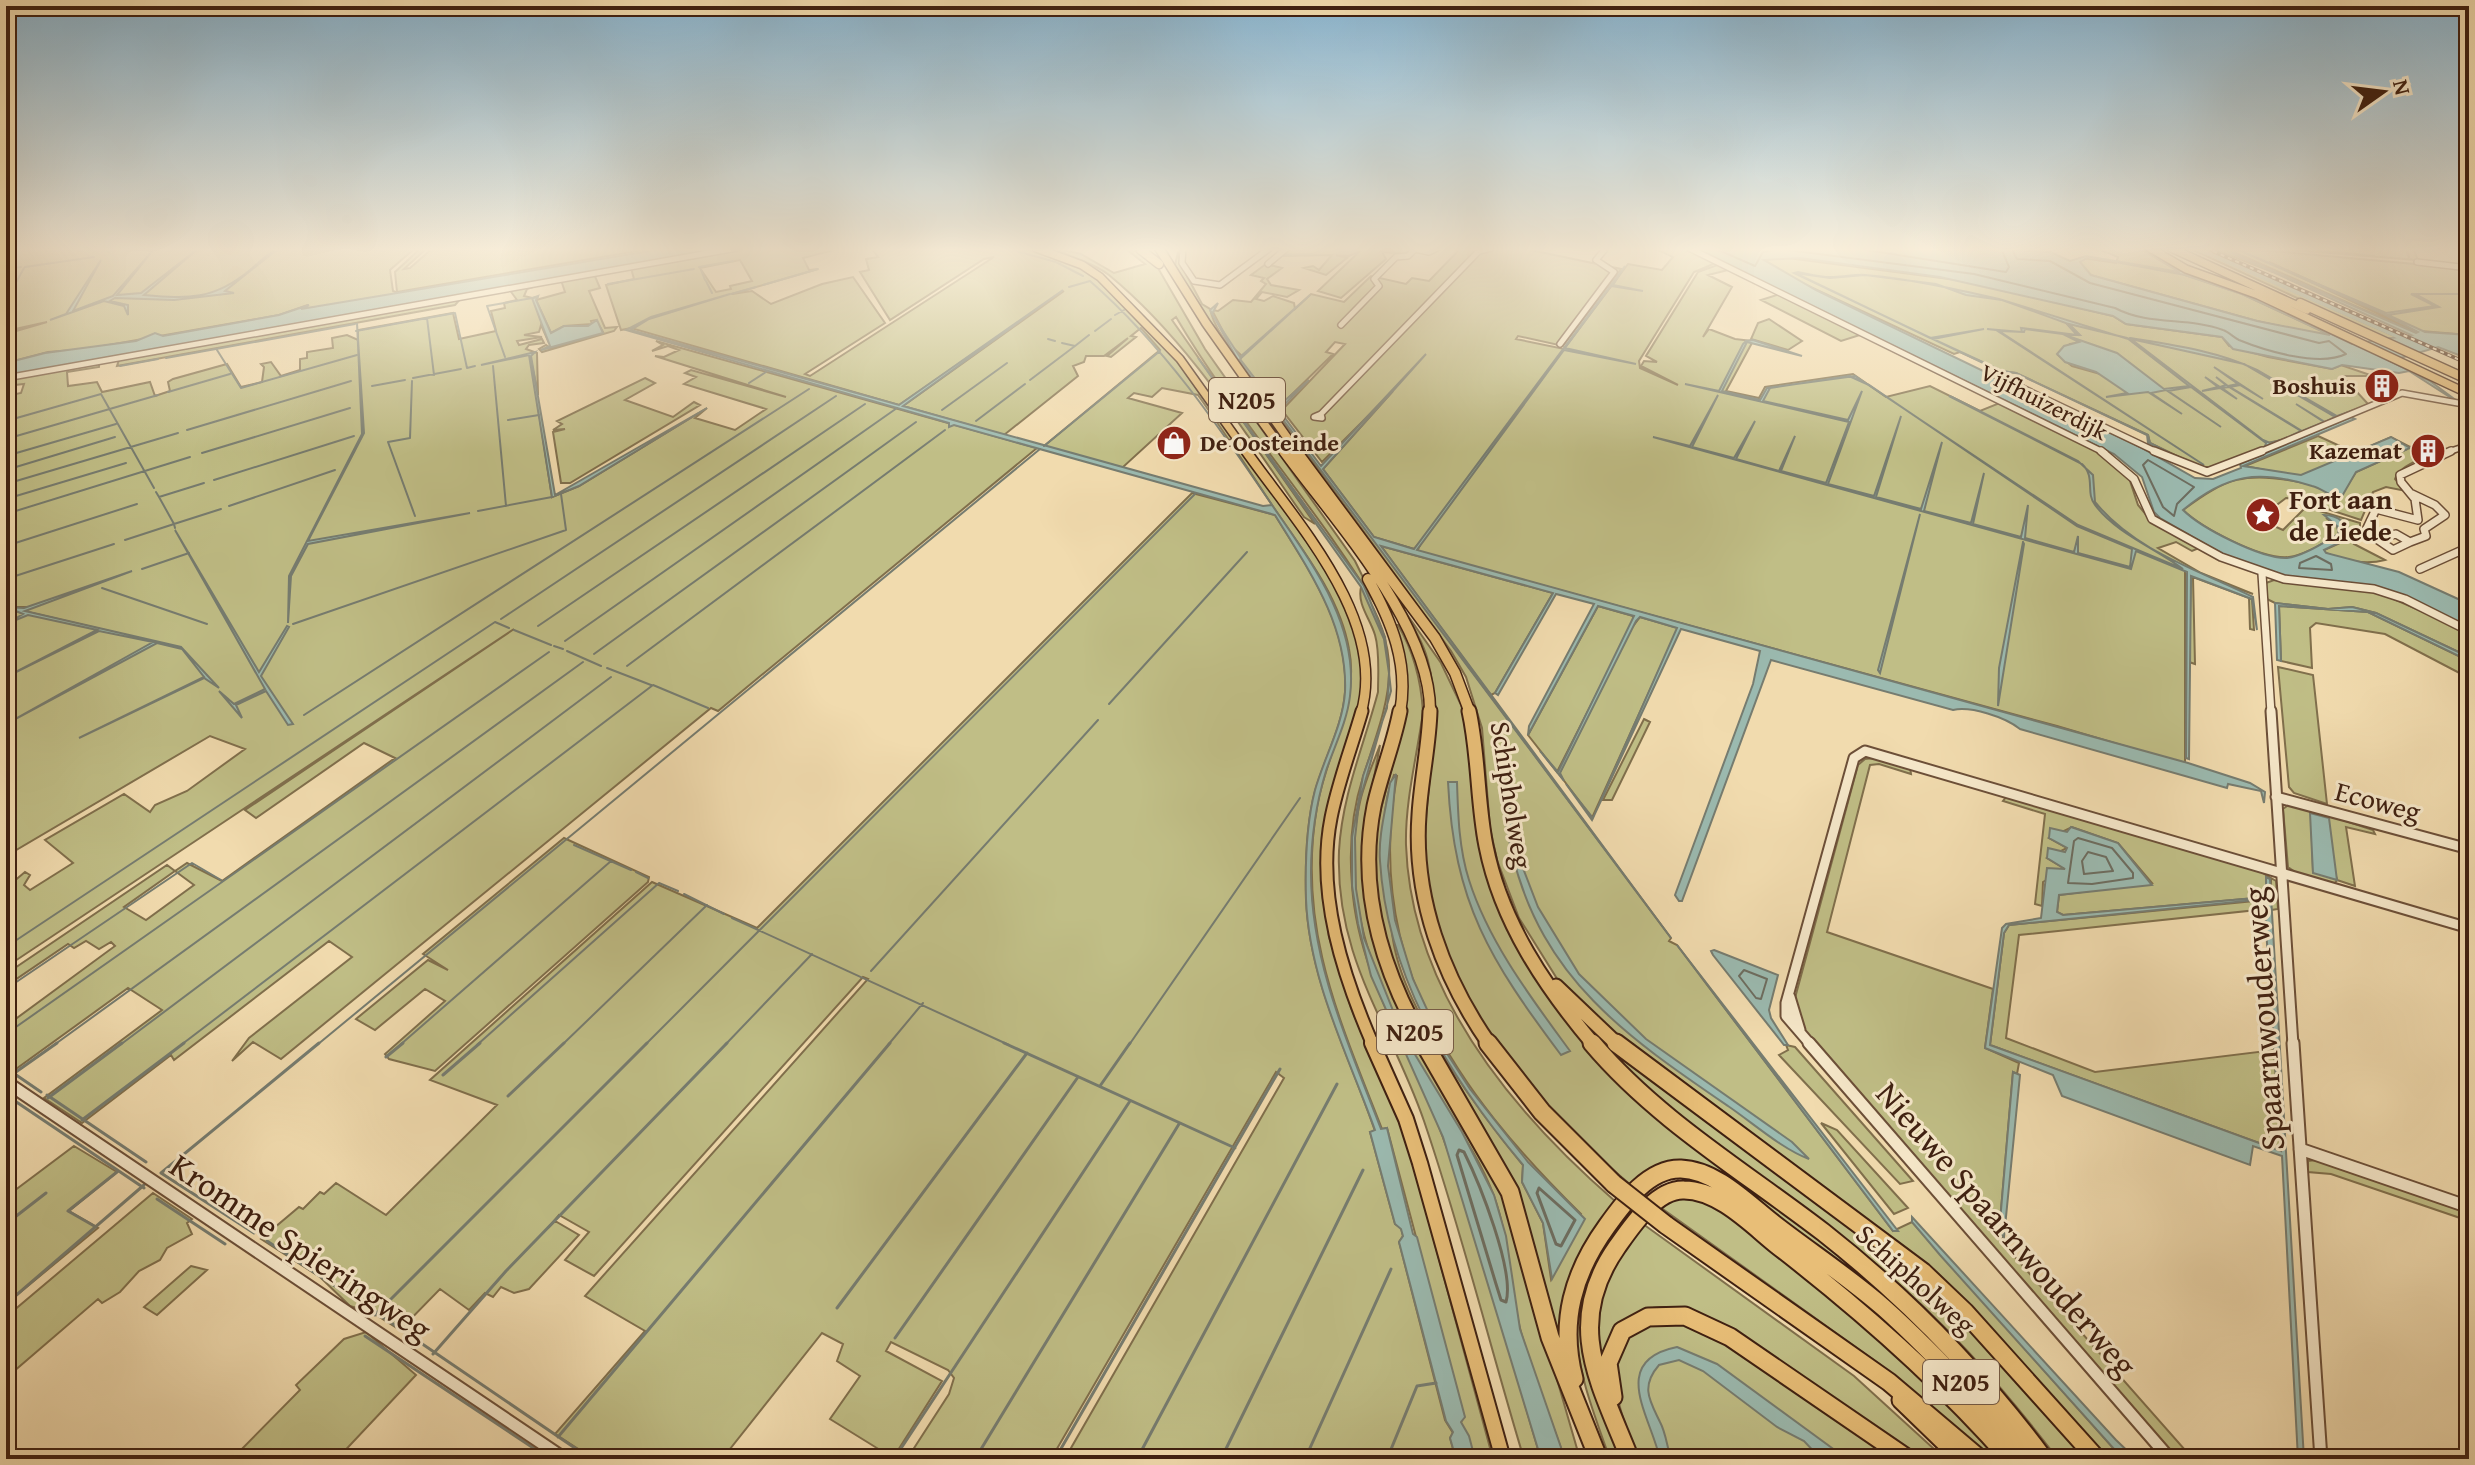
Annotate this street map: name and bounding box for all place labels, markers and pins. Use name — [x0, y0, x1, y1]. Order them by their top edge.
building icon: Boshuis — [2363, 367, 2401, 405]
place label: Boshuis — [2272, 368, 2356, 403]
shop icon: De Oosteinde — [1155, 424, 1193, 462]
place label: De Oosteinde — [1200, 425, 1339, 460]
building icon: Kazemat — [2409, 432, 2447, 470]
place label: Kazemat — [2309, 433, 2402, 468]
place label: Fort aan de Liede — [2289, 478, 2393, 551]
place icon: Fort aan de Liede — [2244, 496, 2282, 534]

